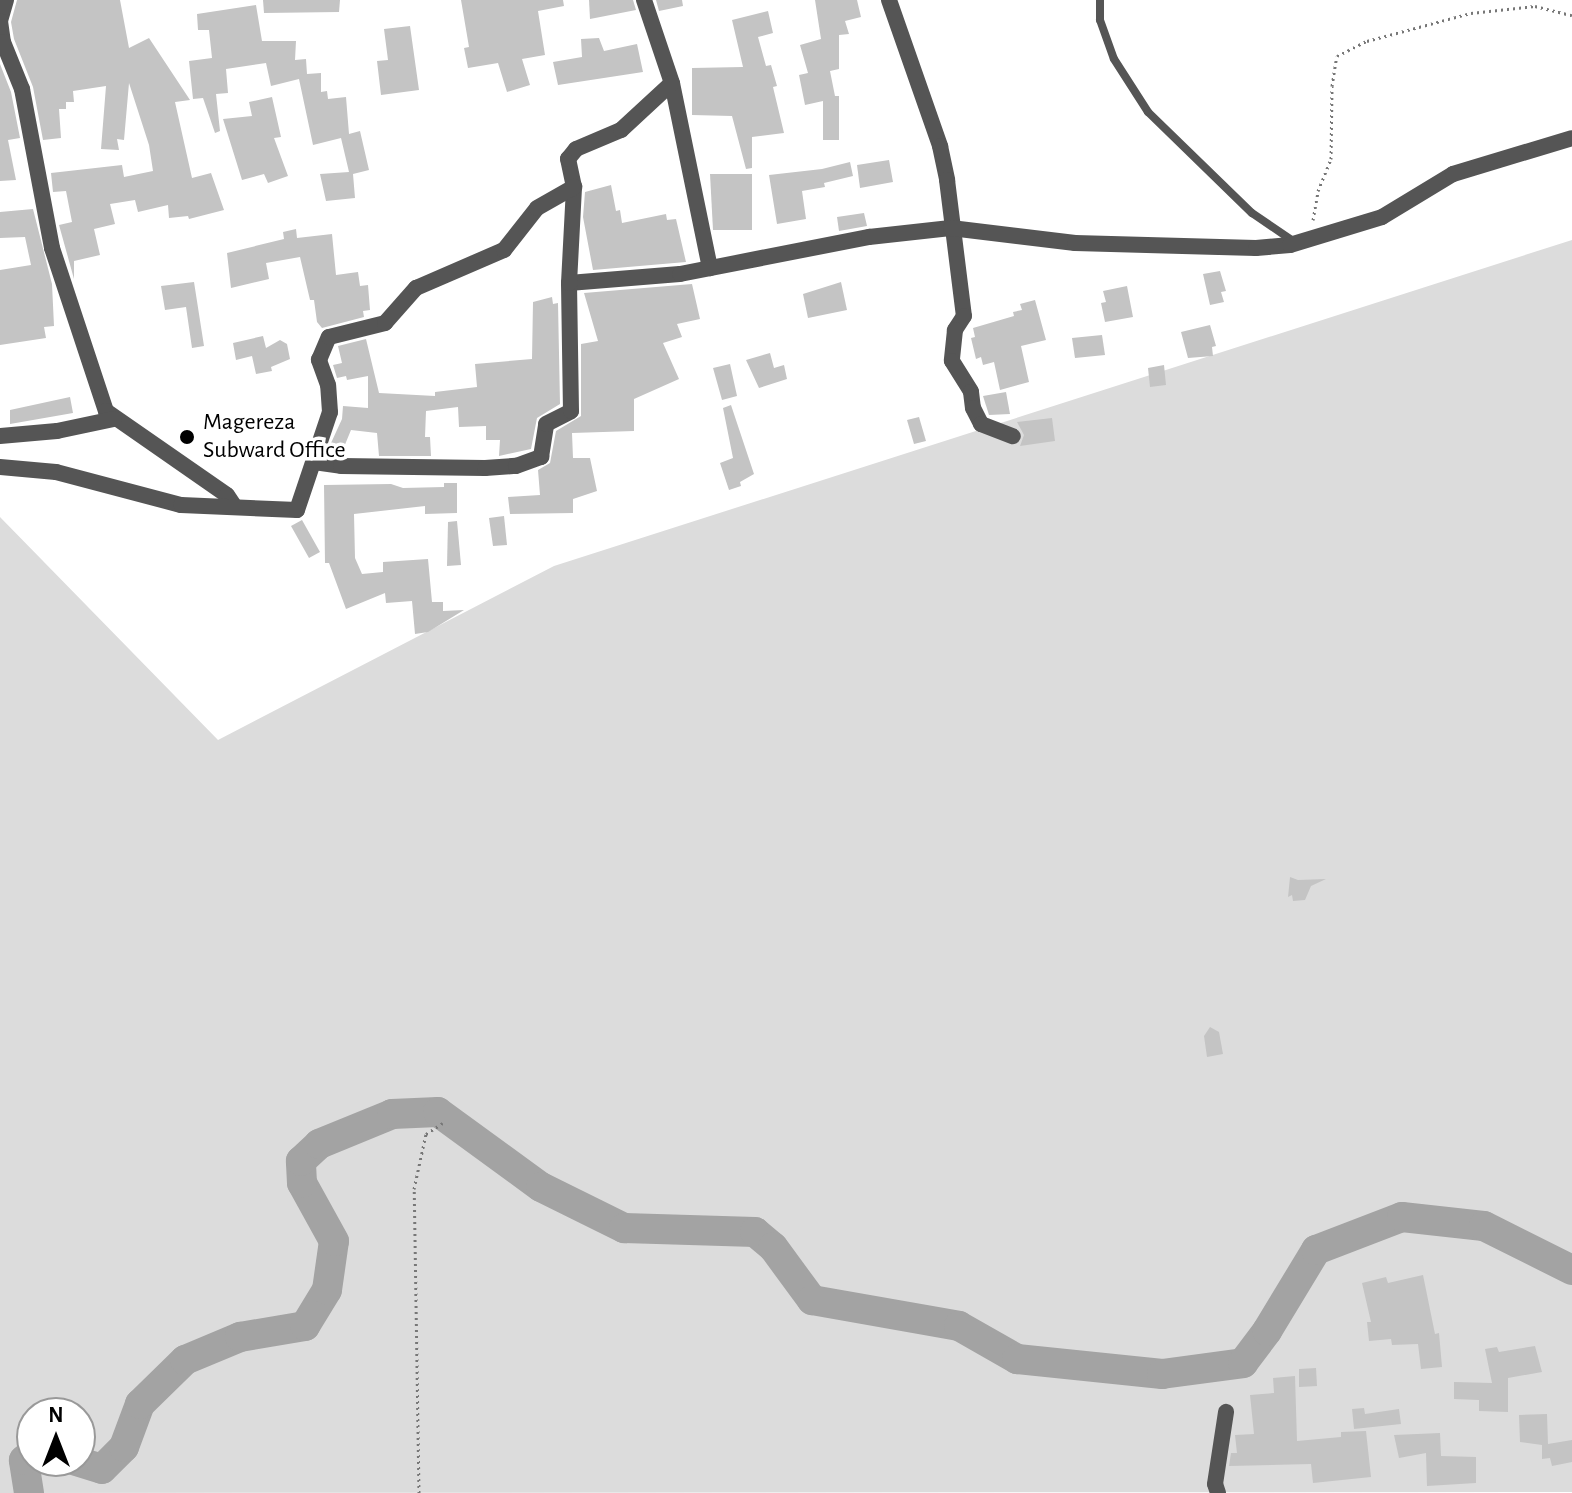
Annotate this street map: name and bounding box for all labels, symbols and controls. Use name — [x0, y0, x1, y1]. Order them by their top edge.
place label: Magereza Subward Office — [203, 409, 345, 465]
marker: Magereza Subward Office — [178, 428, 196, 446]
north arrow — [16, 1397, 96, 1477]
text: N — [48, 1404, 64, 1426]

